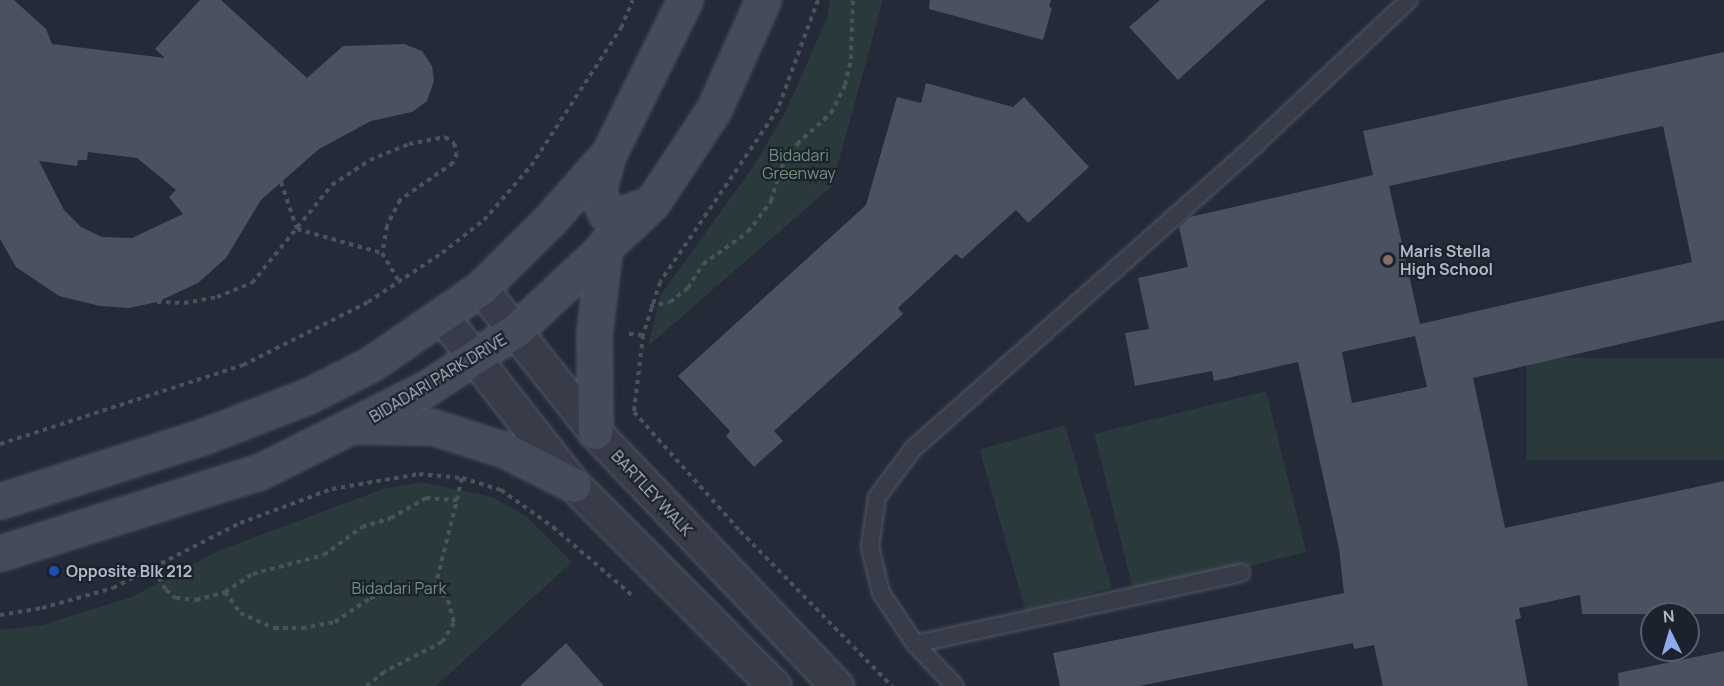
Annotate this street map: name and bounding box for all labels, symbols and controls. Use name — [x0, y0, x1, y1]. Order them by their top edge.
park label: Bidadari Greenway — [762, 145, 836, 183]
place label: Maris Stella High School — [1400, 241, 1493, 279]
marker: Maris Stella High School — [1381, 253, 1395, 267]
street label: BIDADARI PARK DRIVE — [366, 329, 510, 427]
street label: BARTLEY WALK — [607, 446, 697, 540]
place label: Opposite Blk 212 — [66, 561, 192, 581]
marker: Opposite Blk 212 — [47, 564, 61, 578]
park label: Bidadari Park — [352, 578, 446, 598]
north arrow — [1640, 602, 1700, 662]
text: N — [1662, 605, 1675, 628]

